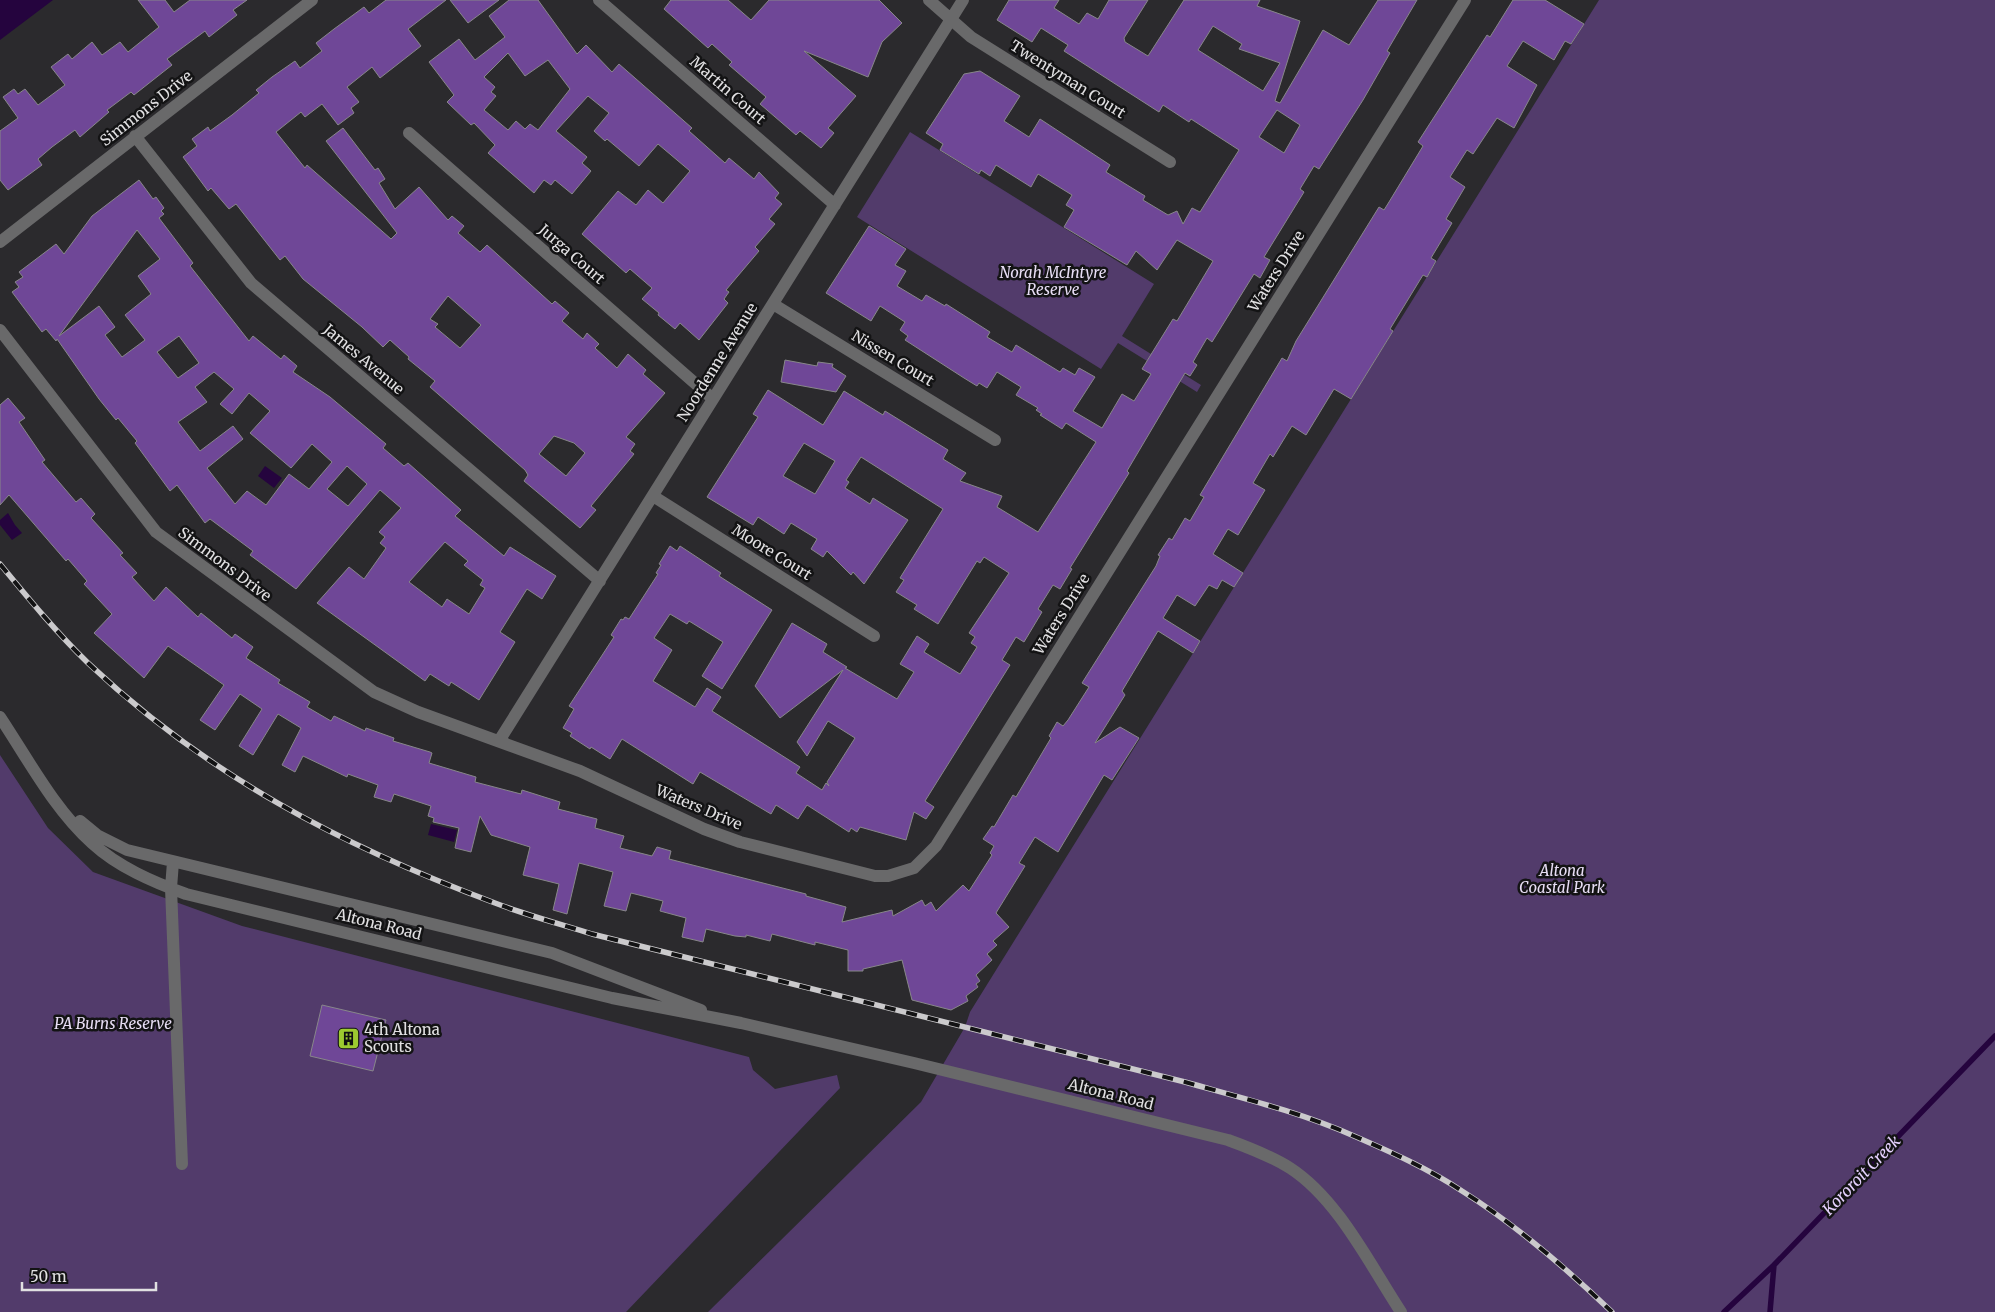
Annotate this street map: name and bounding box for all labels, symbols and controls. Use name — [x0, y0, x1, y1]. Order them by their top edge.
street label: Twentyman Court — [1007, 36, 1129, 122]
street label: Martin Court — [686, 52, 770, 128]
street label: Simmons Drive — [96, 66, 196, 150]
street label: Jurga Court — [534, 219, 609, 288]
street label: Waters Drive — [1243, 227, 1309, 316]
park label: Norah McIntyre Reserve — [1000, 263, 1107, 299]
street label: Noordenne Avenue — [673, 299, 761, 425]
street label: James Avenue — [319, 319, 408, 398]
street label: Nissen Court — [848, 326, 938, 390]
street label: Moore Court — [729, 520, 816, 584]
street label: Simmons Drive — [175, 523, 276, 605]
street label: Waters Drive — [1028, 570, 1094, 659]
street label: Waters Drive — [652, 780, 745, 834]
park label: Altona Coastal Park — [1519, 861, 1606, 897]
street label: Altona Road — [333, 904, 424, 944]
park label: PA Burns Reserve — [54, 1014, 172, 1033]
place label: 4th Altona Scouts — [364, 1020, 440, 1056]
building icon: 4th Altona Scouts — [336, 1026, 360, 1050]
street label: Altona Road — [1065, 1074, 1156, 1114]
water label: Kororoit Creek — [1817, 1131, 1904, 1220]
scale bar — [22, 1260, 156, 1292]
text: 50 m — [30, 1267, 67, 1286]

